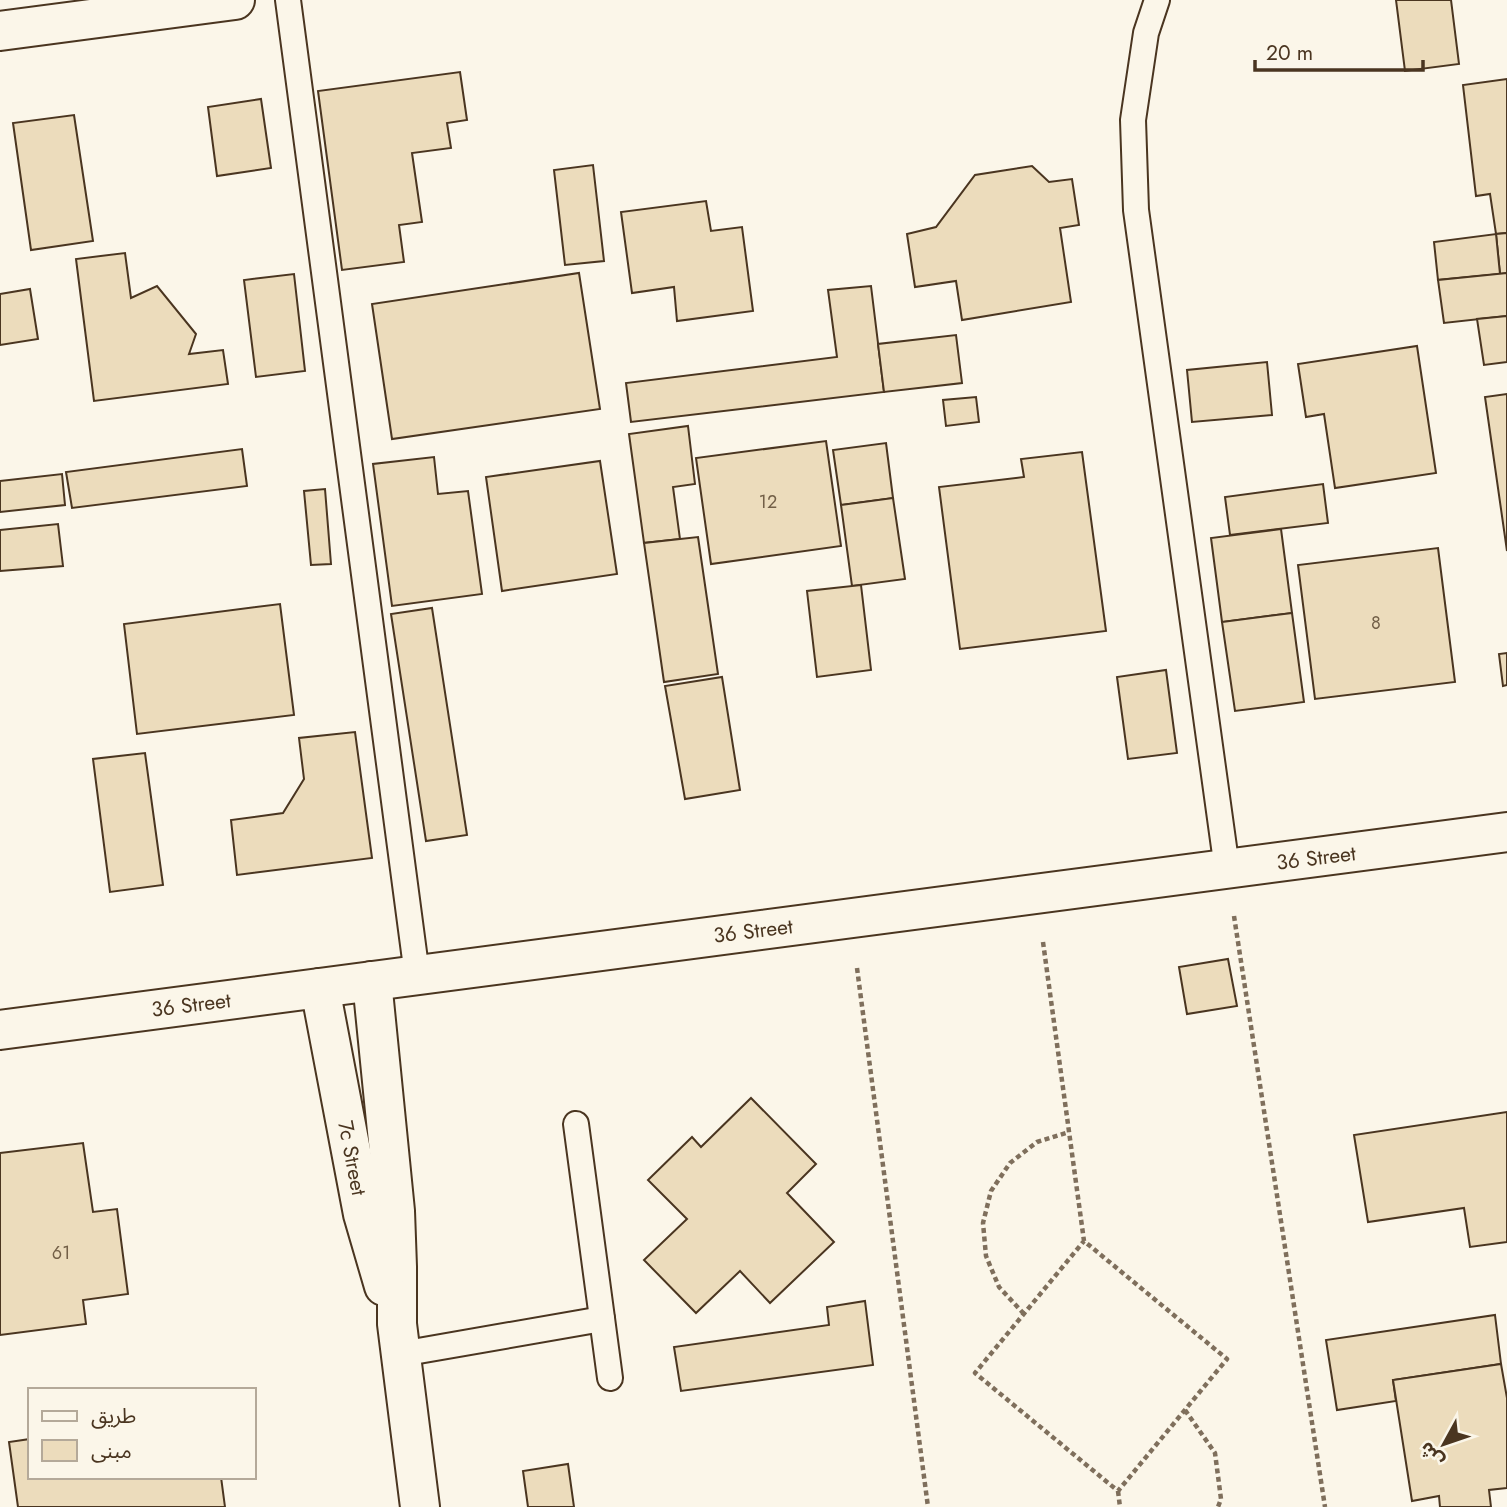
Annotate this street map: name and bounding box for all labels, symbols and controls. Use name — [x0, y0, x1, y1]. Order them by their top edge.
scale bar — [1255, 28, 1423, 72]
text: 20 m — [1266, 38, 1313, 68]
house number: 12 — [759, 489, 777, 515]
house number: 8 — [1371, 610, 1381, 636]
street label: 36 Street — [1274, 838, 1358, 878]
street label: 36 Street — [711, 911, 795, 951]
street label: 36 Street — [149, 985, 233, 1025]
street label: 7c Street — [330, 1118, 374, 1198]
house number: 61 — [52, 1240, 70, 1266]
legend — [28, 1388, 256, 1479]
text: طريق — [91, 1401, 136, 1431]
north arrow — [1409, 1409, 1479, 1479]
text: مبنى — [91, 1436, 132, 1466]
text: ش — [1413, 1436, 1450, 1473]

